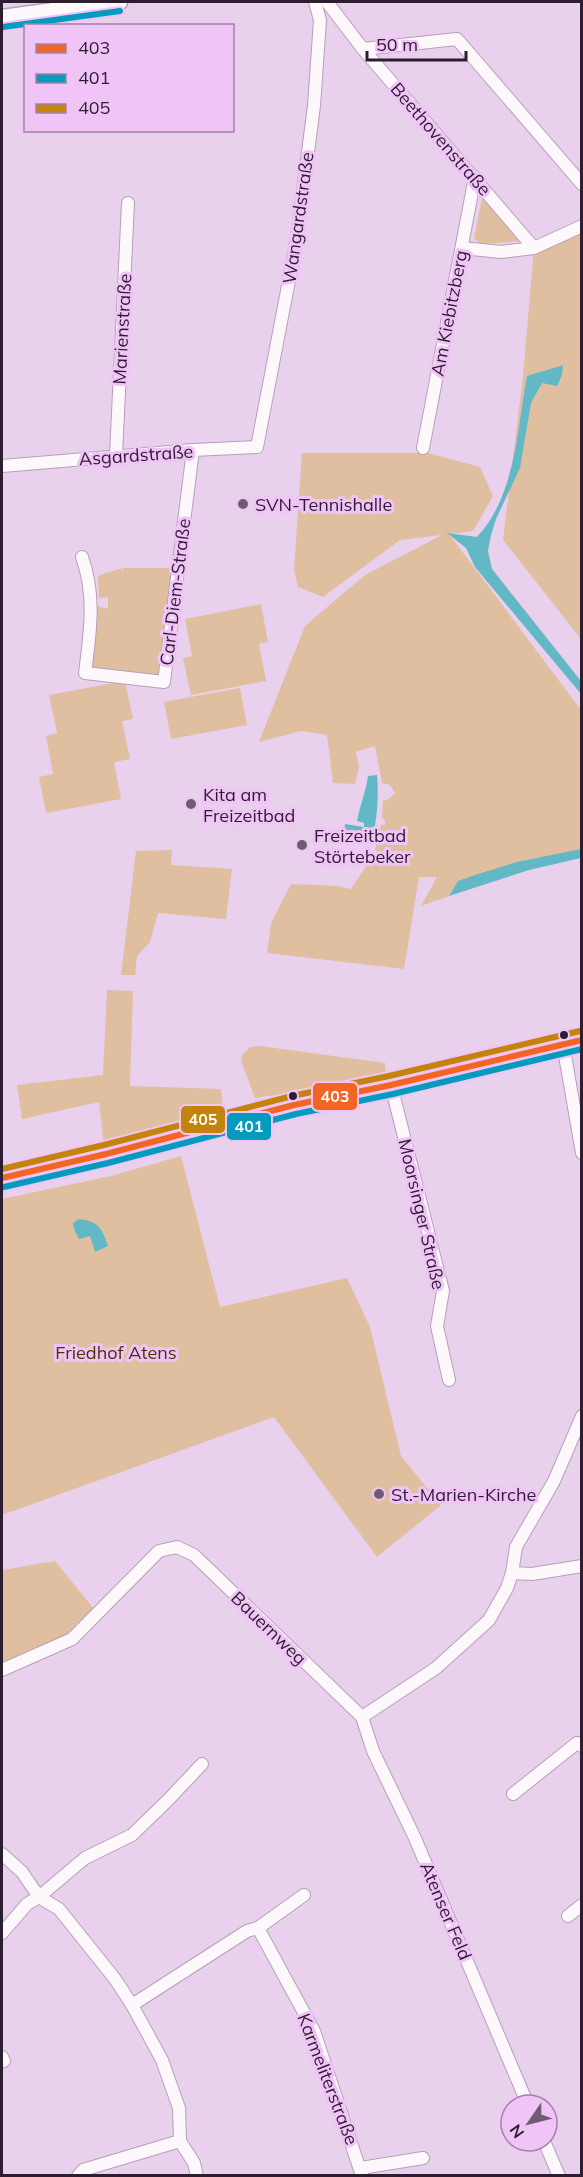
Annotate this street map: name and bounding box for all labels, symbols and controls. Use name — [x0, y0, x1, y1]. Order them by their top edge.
legend — [24, 24, 234, 132]
scale bar — [367, 24, 466, 62]
text: 50 m — [376, 33, 418, 56]
text: 403 — [78, 36, 110, 59]
text: 401 — [78, 66, 110, 89]
street label: Beethovenstraße — [386, 78, 496, 200]
text: 405 — [78, 96, 111, 119]
street label: Wangardstraße — [277, 151, 319, 285]
street label: Am Kiebitzberg — [426, 248, 472, 378]
street label: Marienstraße — [108, 273, 136, 385]
street label: Asgardstraße — [78, 440, 194, 470]
place label: SVN-Tennishalle — [255, 493, 392, 516]
marker: SVN-Tennishalle — [236, 497, 250, 511]
street label: Carl-Diem-Straße — [155, 517, 195, 667]
place label: Kita am Freizeitbad — [203, 783, 295, 827]
marker: Kita am Freizeitbad — [184, 797, 198, 811]
place label: Freizeitbad Störtebeker — [314, 824, 411, 868]
marker: Freizeitbad Störtebeker — [295, 838, 309, 852]
unlabelled marker — [558, 1029, 570, 1041]
line badge: 403 — [312, 1082, 358, 1111]
text: 403 — [321, 1086, 349, 1106]
unlabelled marker — [287, 1090, 299, 1102]
line badge: 405 — [180, 1105, 226, 1134]
text: 405 — [189, 1109, 218, 1129]
line badge: 401 — [226, 1112, 272, 1141]
text: 401 — [235, 1116, 263, 1136]
street label: Moorsinger Straße — [393, 1136, 451, 1292]
park label: Friedhof Atens — [55, 1341, 177, 1364]
place label: St.-Marien-Kirche — [391, 1483, 536, 1506]
marker: St.-Marien-Kirche — [372, 1487, 386, 1501]
street label: Bauernweg — [226, 1586, 312, 1670]
street label: Atenser Feld — [415, 1859, 477, 1963]
street label: Karmeliterstraße — [292, 2010, 364, 2148]
north arrow — [499, 2093, 559, 2153]
text: N — [505, 2121, 528, 2142]

